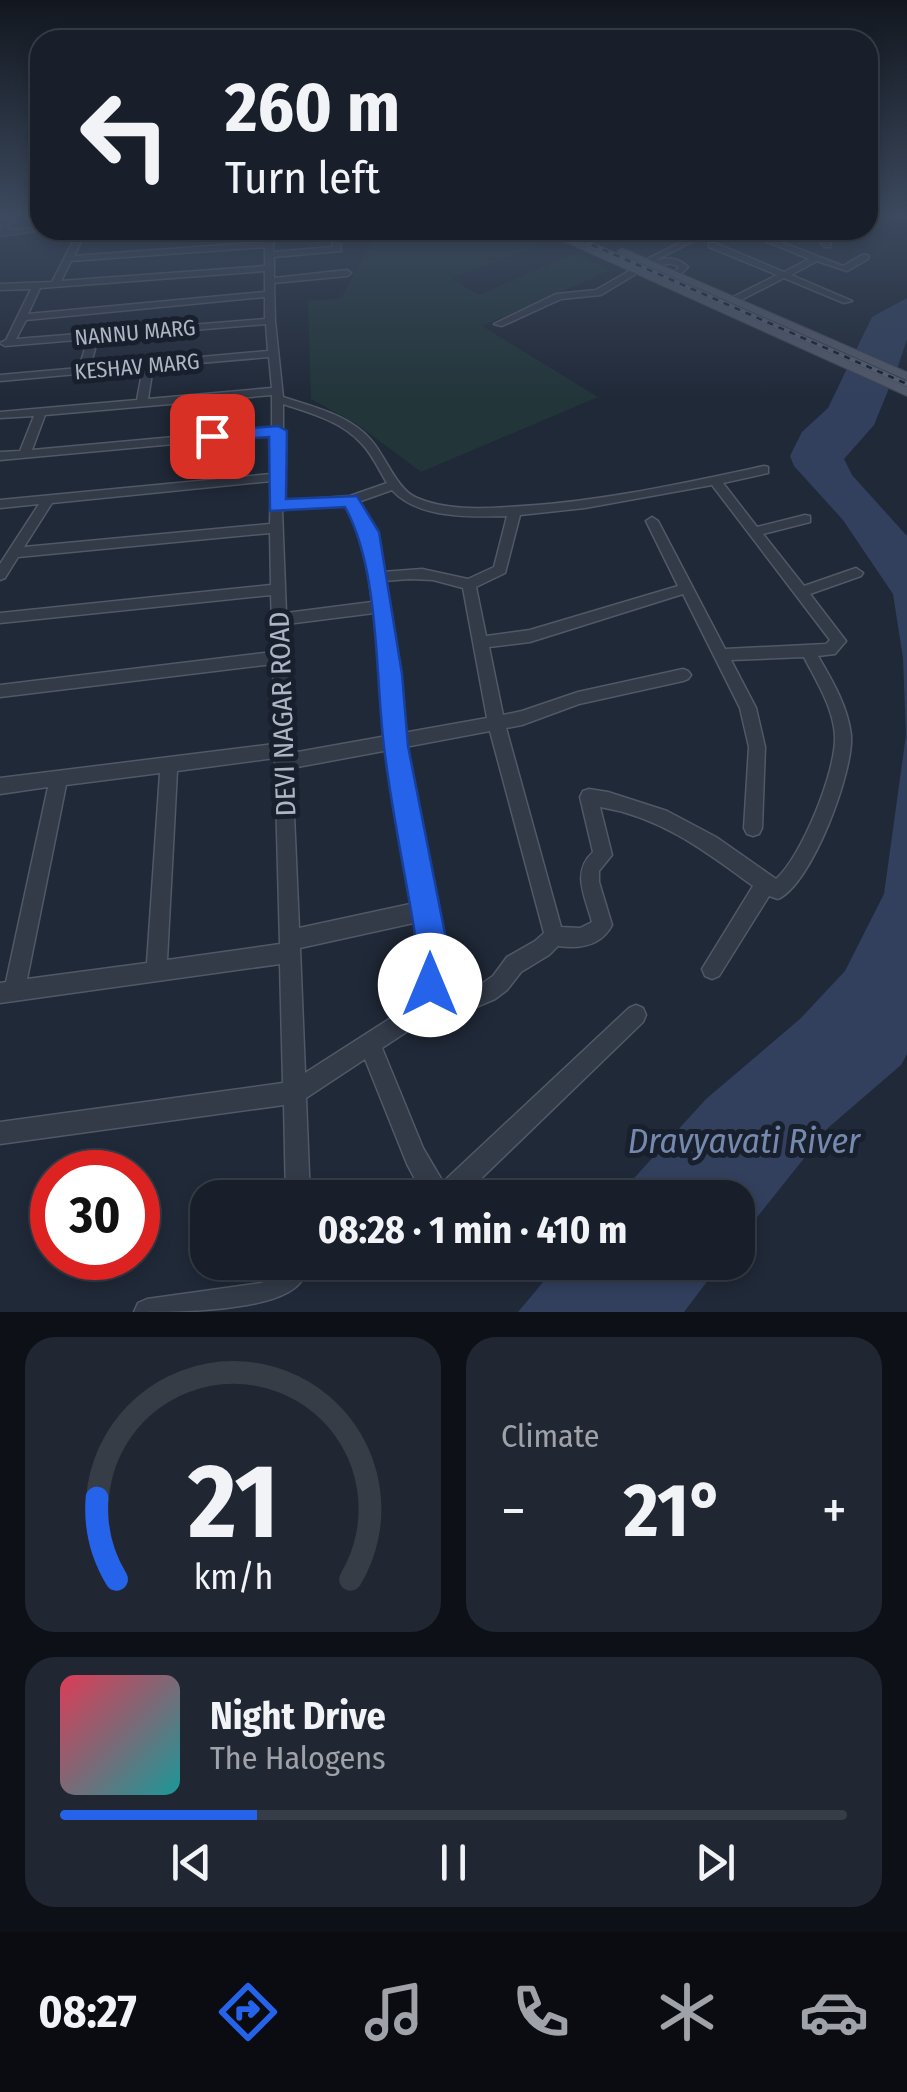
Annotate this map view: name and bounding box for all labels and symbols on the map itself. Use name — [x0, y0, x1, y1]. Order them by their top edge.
street label: NANNU MARG — [73, 314, 197, 351]
street label: KESHAV MARG — [73, 348, 201, 385]
pin — [170, 394, 255, 479]
street label: DEVI NAGAR ROAD — [262, 611, 303, 817]
position arrow — [378, 933, 482, 1037]
water label: Dravyavati River — [628, 1120, 862, 1162]
speed limit sign: 30 — [30, 1150, 160, 1280]

